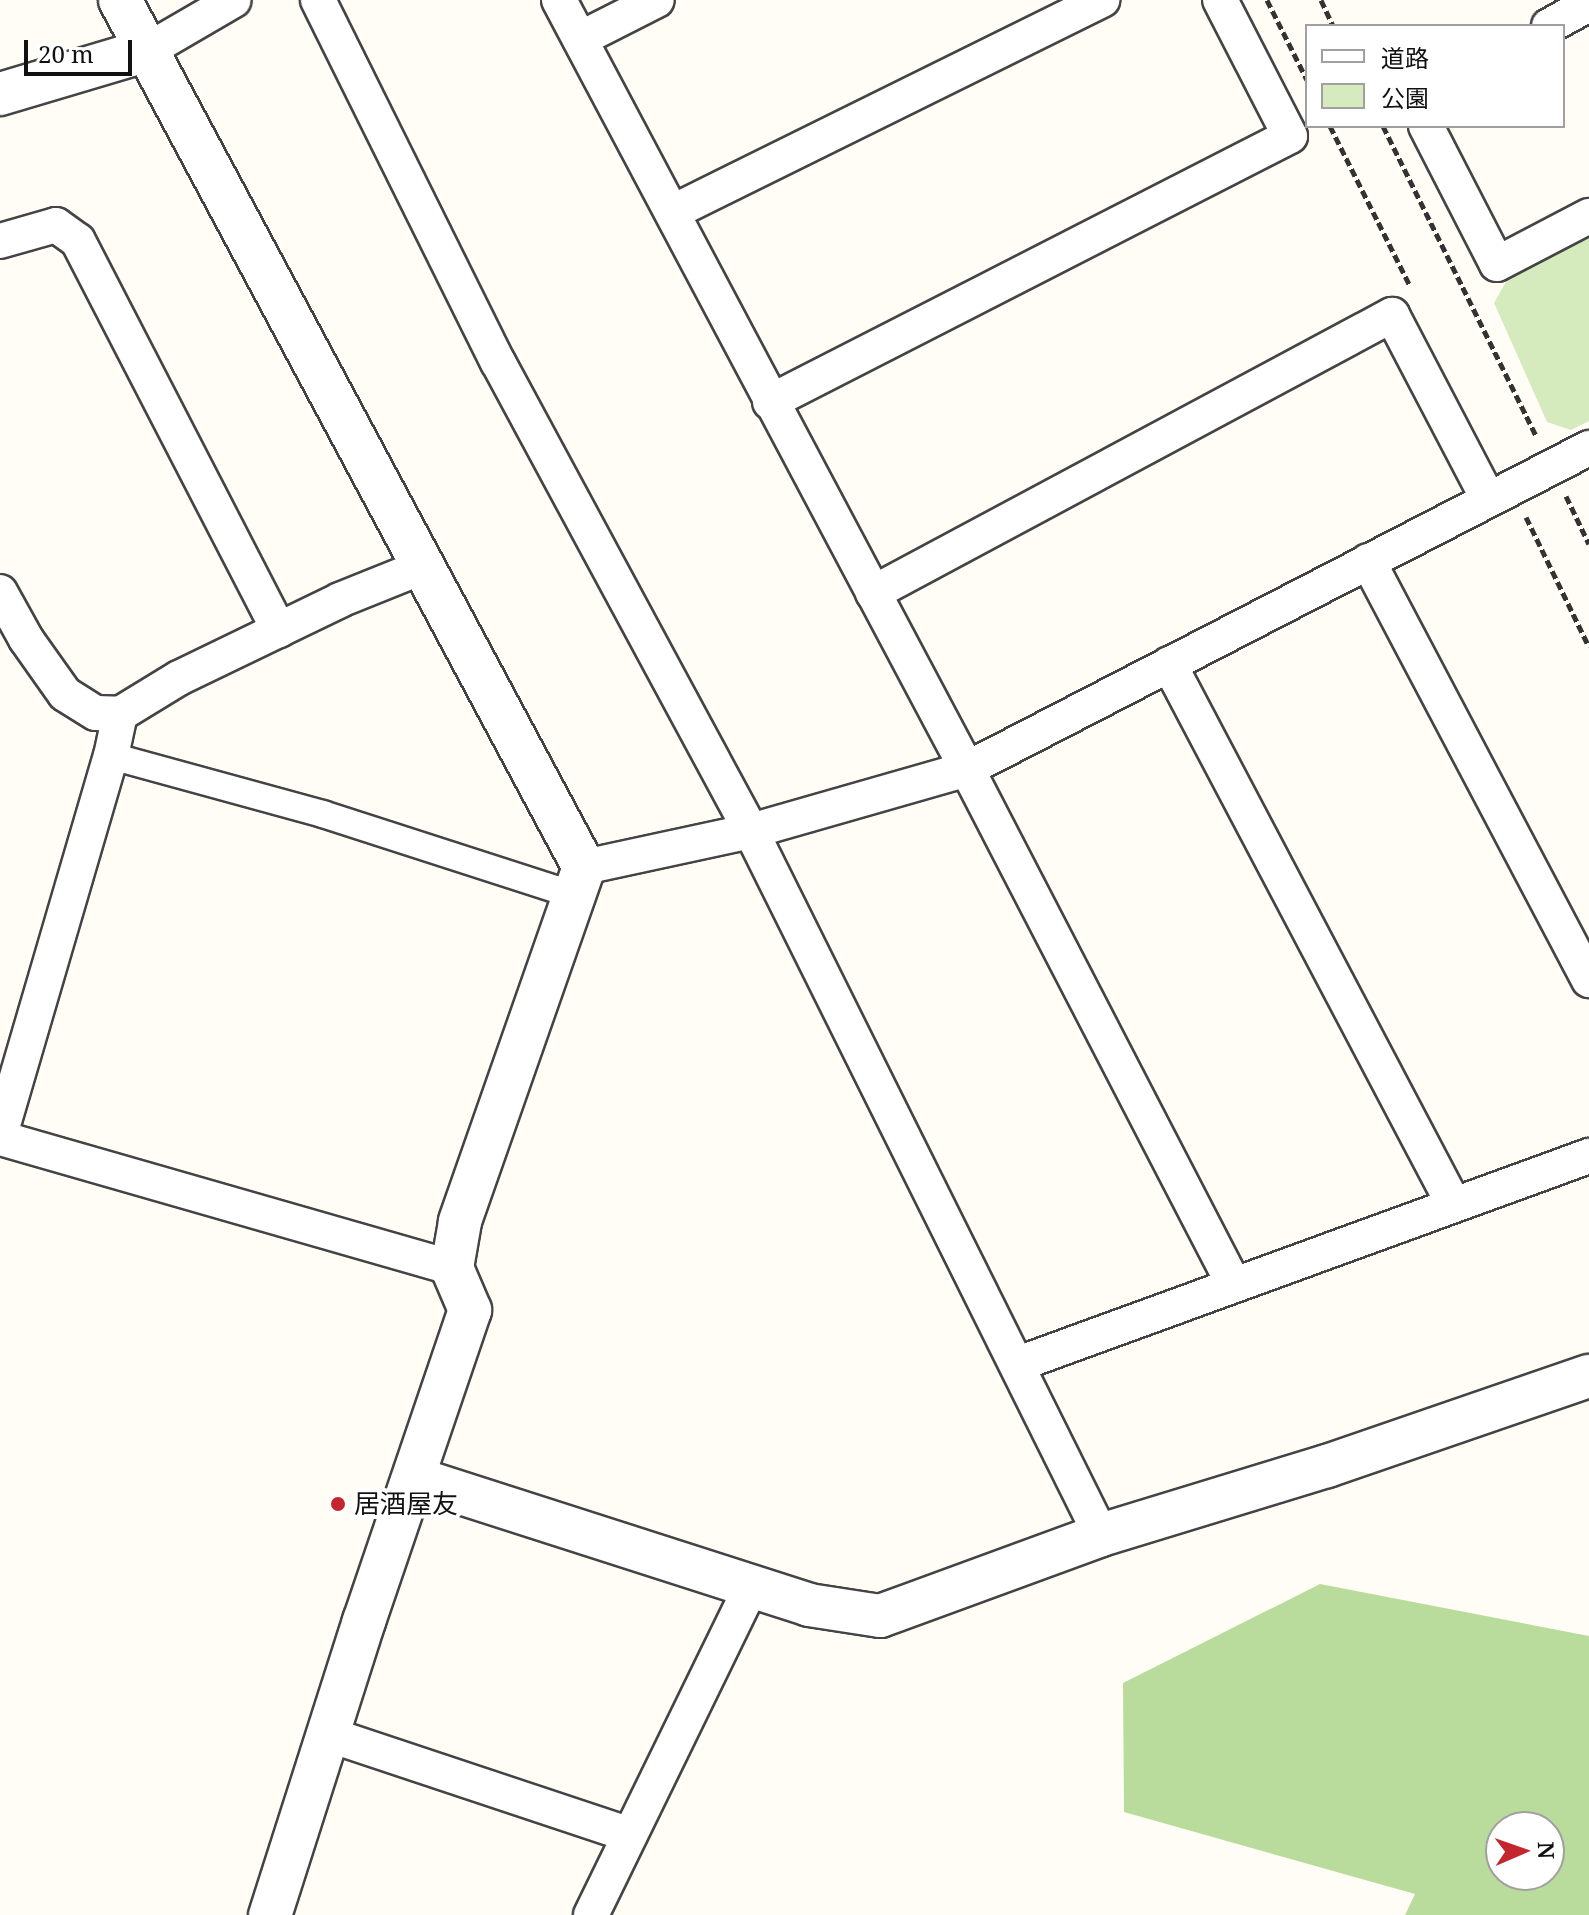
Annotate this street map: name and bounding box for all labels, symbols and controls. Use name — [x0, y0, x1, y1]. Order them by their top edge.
scale bar — [28, 24, 136, 74]
legend — [1305, 24, 1565, 128]
text: 20 m — [38, 37, 94, 70]
text: 道路 — [1381, 41, 1429, 74]
text: 公園 — [1381, 81, 1429, 114]
place label: 居酒屋友 — [354, 1488, 458, 1520]
marker: 居酒屋友 — [329, 1495, 347, 1513]
north arrow — [1485, 1811, 1565, 1891]
text: N — [1532, 1841, 1562, 1859]

